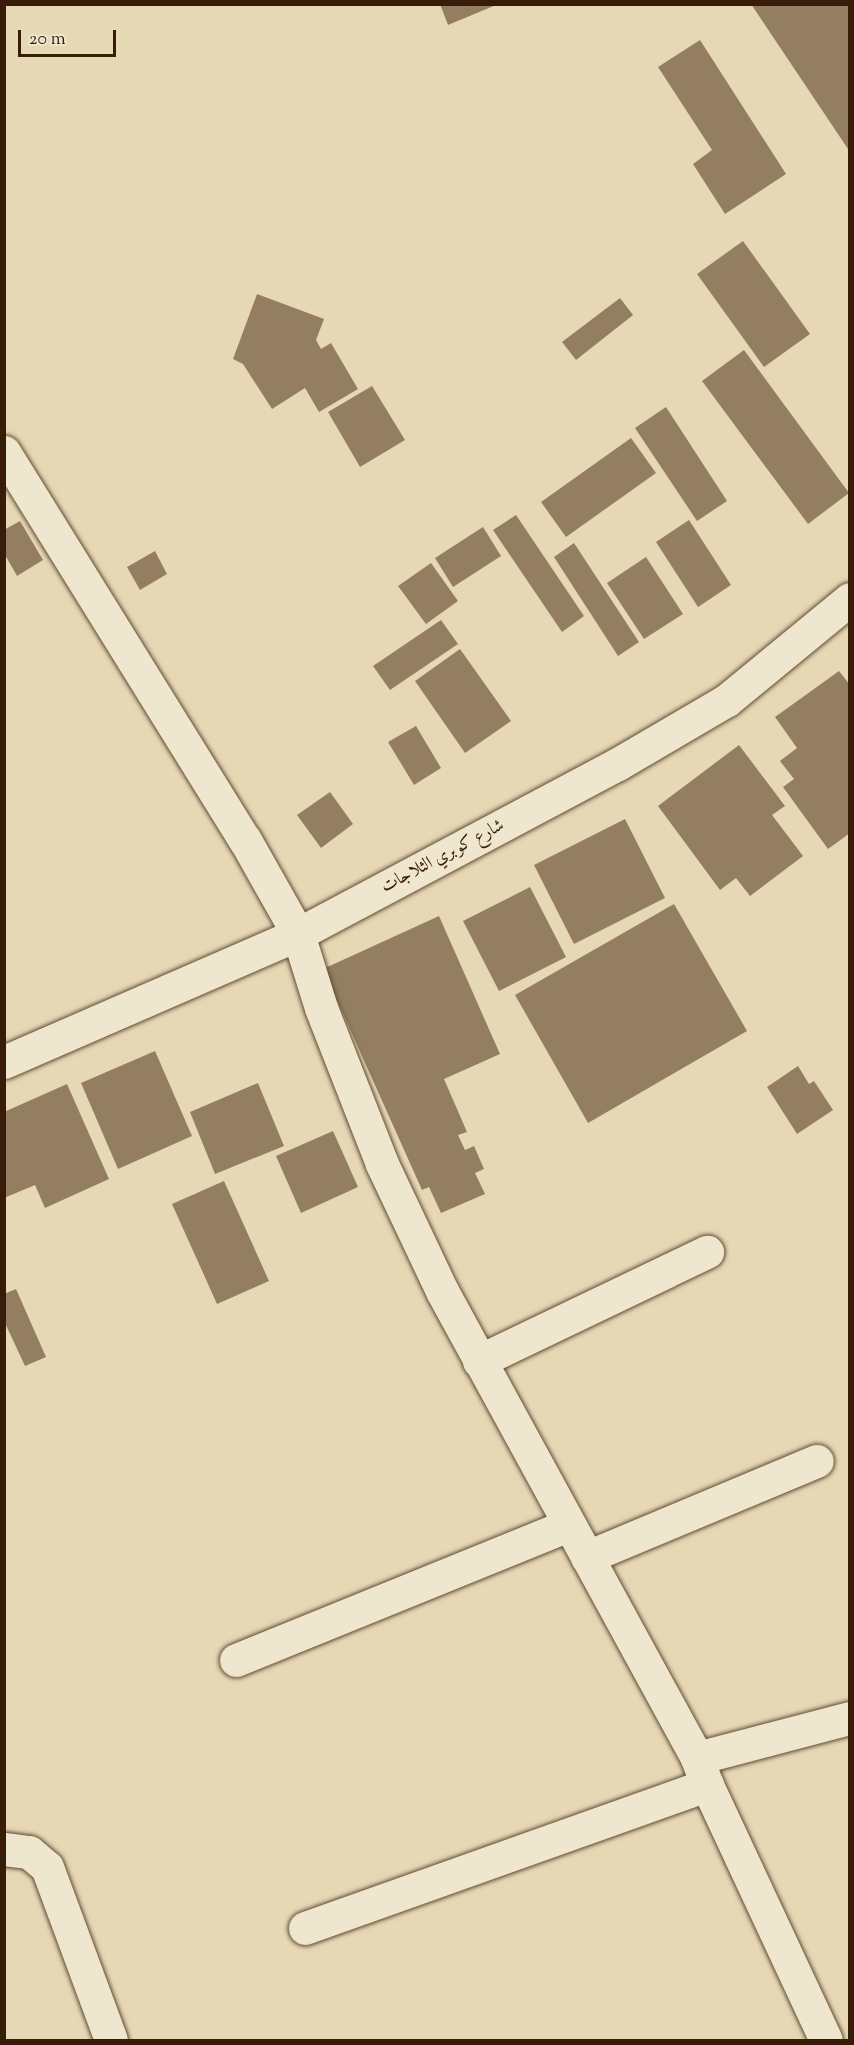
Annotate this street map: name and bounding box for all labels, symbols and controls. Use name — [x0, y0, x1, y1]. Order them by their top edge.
scale bar — [21, 18, 118, 56]
text: 20 m — [29, 27, 66, 53]
street label: شارع كوبري الثلاجات — [378, 815, 508, 899]

